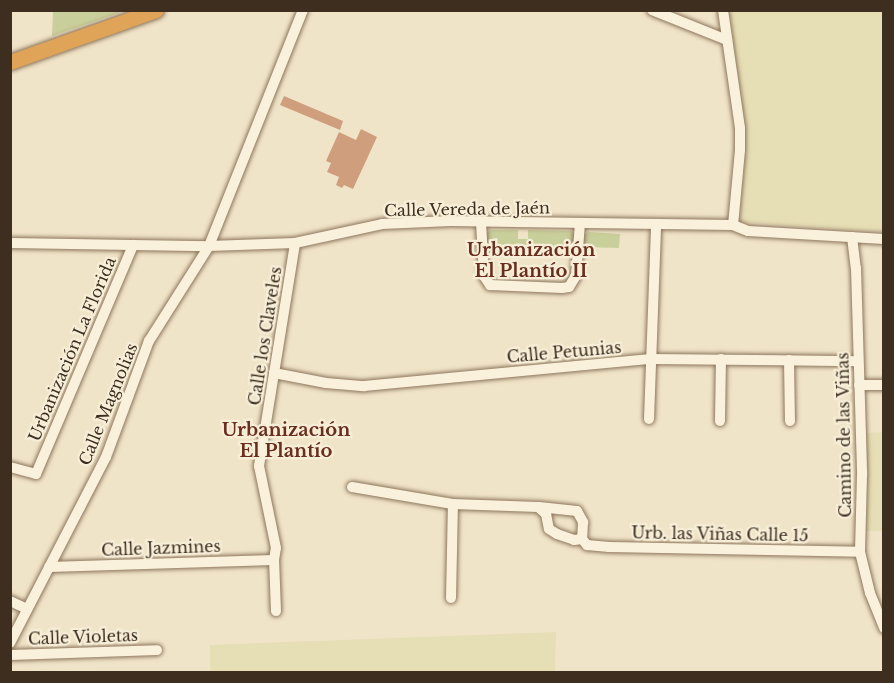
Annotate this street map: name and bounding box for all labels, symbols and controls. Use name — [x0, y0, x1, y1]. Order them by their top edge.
street label: Calle Vereda de Jaén — [384, 198, 550, 220]
district label: Urbanización El Plantío II — [467, 240, 595, 282]
street label: Urbanización La Florida — [24, 254, 120, 444]
street label: Calle los Claveles — [245, 265, 285, 407]
street label: Calle Petunias — [506, 337, 622, 367]
street label: Calle Magnolias — [75, 340, 141, 468]
street label: Camino de las Viñas — [833, 352, 855, 518]
district label: Urbanización El Plantío — [222, 420, 350, 462]
street label: Urb. las Viñas Calle 15 — [631, 523, 809, 545]
street label: Calle Jazmines — [101, 536, 221, 560]
street label: Calle Violetas — [27, 625, 139, 649]

